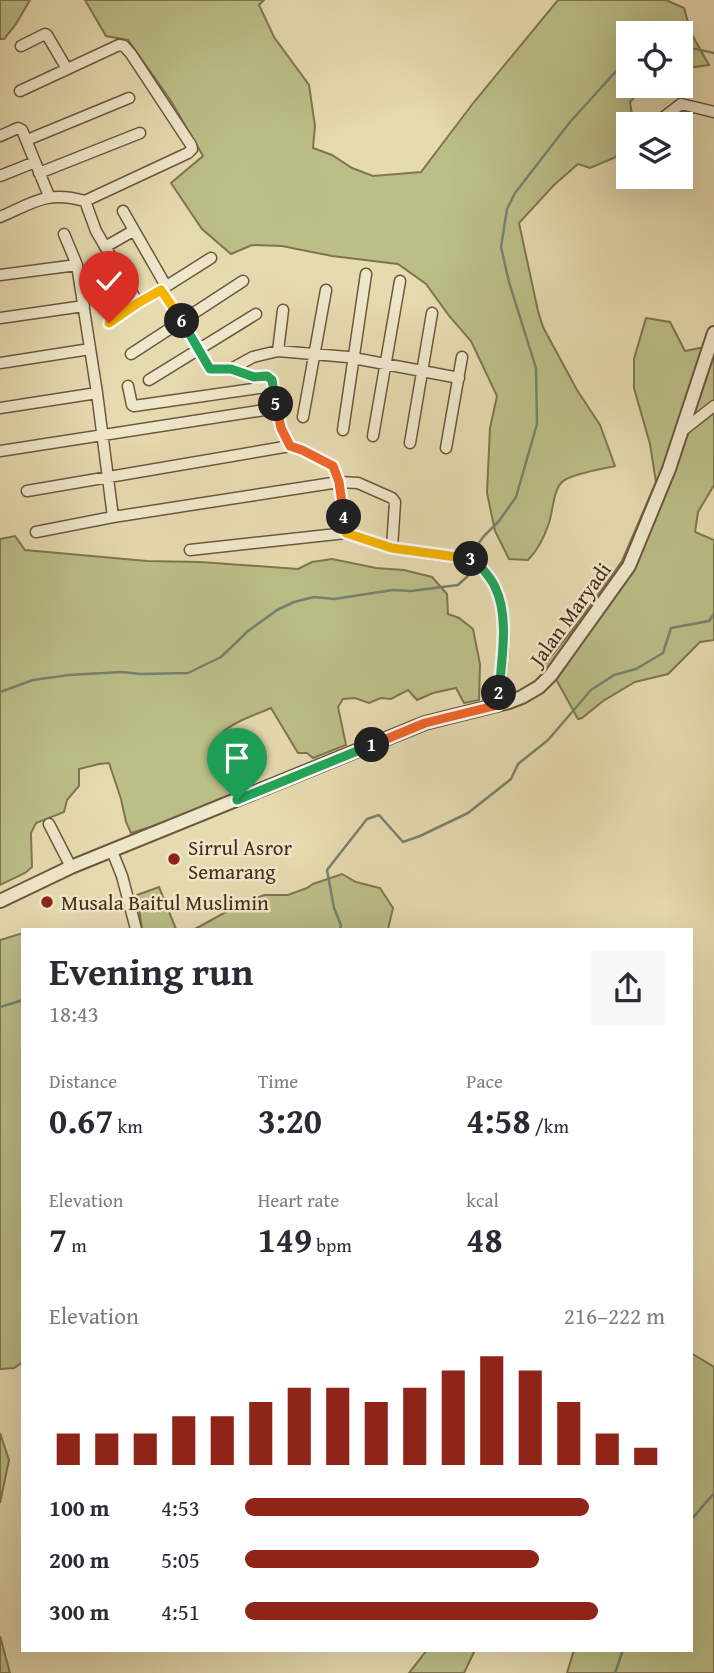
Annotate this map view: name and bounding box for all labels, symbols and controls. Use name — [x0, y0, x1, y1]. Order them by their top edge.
map controls — [616, 21, 693, 189]
button: locate — [616, 21, 693, 98]
button: layers — [616, 112, 693, 189]
pin — [79, 251, 139, 323]
icon: check — [90, 262, 128, 300]
pin: 6 — [164, 304, 200, 338]
text: 6 — [177, 306, 186, 334]
pin: 5 — [258, 386, 294, 422]
text: 5 — [271, 389, 280, 417]
pin: 4 — [326, 500, 362, 534]
text: 4 — [339, 502, 348, 530]
pin: 3 — [454, 542, 489, 576]
text: 3 — [466, 544, 475, 572]
street label: Jalan Maryadi — [520, 556, 618, 675]
pin: 2 — [482, 676, 516, 710]
text: 2 — [494, 678, 503, 706]
pin — [207, 728, 267, 800]
pin: 1 — [354, 728, 390, 762]
text: 1 — [367, 730, 376, 758]
icon: arrive — [218, 739, 256, 777]
place label: Sirrul Asror Semarang — [188, 832, 292, 887]
marker: Sirrul Asror Semarang — [166, 851, 182, 867]
place label: Musala Baitul Muslimin — [61, 887, 269, 918]
marker: Musala Baitul Muslimin — [39, 894, 55, 910]
text: Evening run — [49, 943, 253, 999]
button: share — [591, 951, 665, 1025]
text: 18:43 — [49, 997, 99, 1030]
text: Distance — [49, 1067, 117, 1095]
text: Time — [258, 1067, 298, 1095]
text: Pace — [466, 1067, 503, 1095]
text: 0.67 — [49, 1095, 113, 1146]
text: 3:20 — [258, 1095, 322, 1146]
text: 4:58 — [466, 1095, 531, 1146]
text: km — [113, 1112, 143, 1140]
text: /km — [531, 1112, 569, 1140]
text: Elevation — [49, 1186, 123, 1214]
text: Heart rate — [258, 1186, 339, 1214]
text: kcal — [466, 1186, 499, 1214]
text: 7 — [49, 1214, 67, 1265]
text: 149 — [258, 1214, 312, 1265]
text: 48 — [466, 1214, 503, 1265]
text: m — [67, 1231, 87, 1259]
text: bpm — [312, 1231, 352, 1259]
text: Elevation — [49, 1299, 139, 1332]
text: 216–222 m — [564, 1299, 665, 1332]
text: 100 m — [49, 1491, 110, 1524]
text: 4:53 — [161, 1491, 200, 1524]
text: 200 m — [49, 1543, 110, 1576]
text: 5:05 — [161, 1543, 200, 1576]
text: 300 m — [49, 1595, 110, 1628]
text: 4:51 — [161, 1595, 200, 1628]

